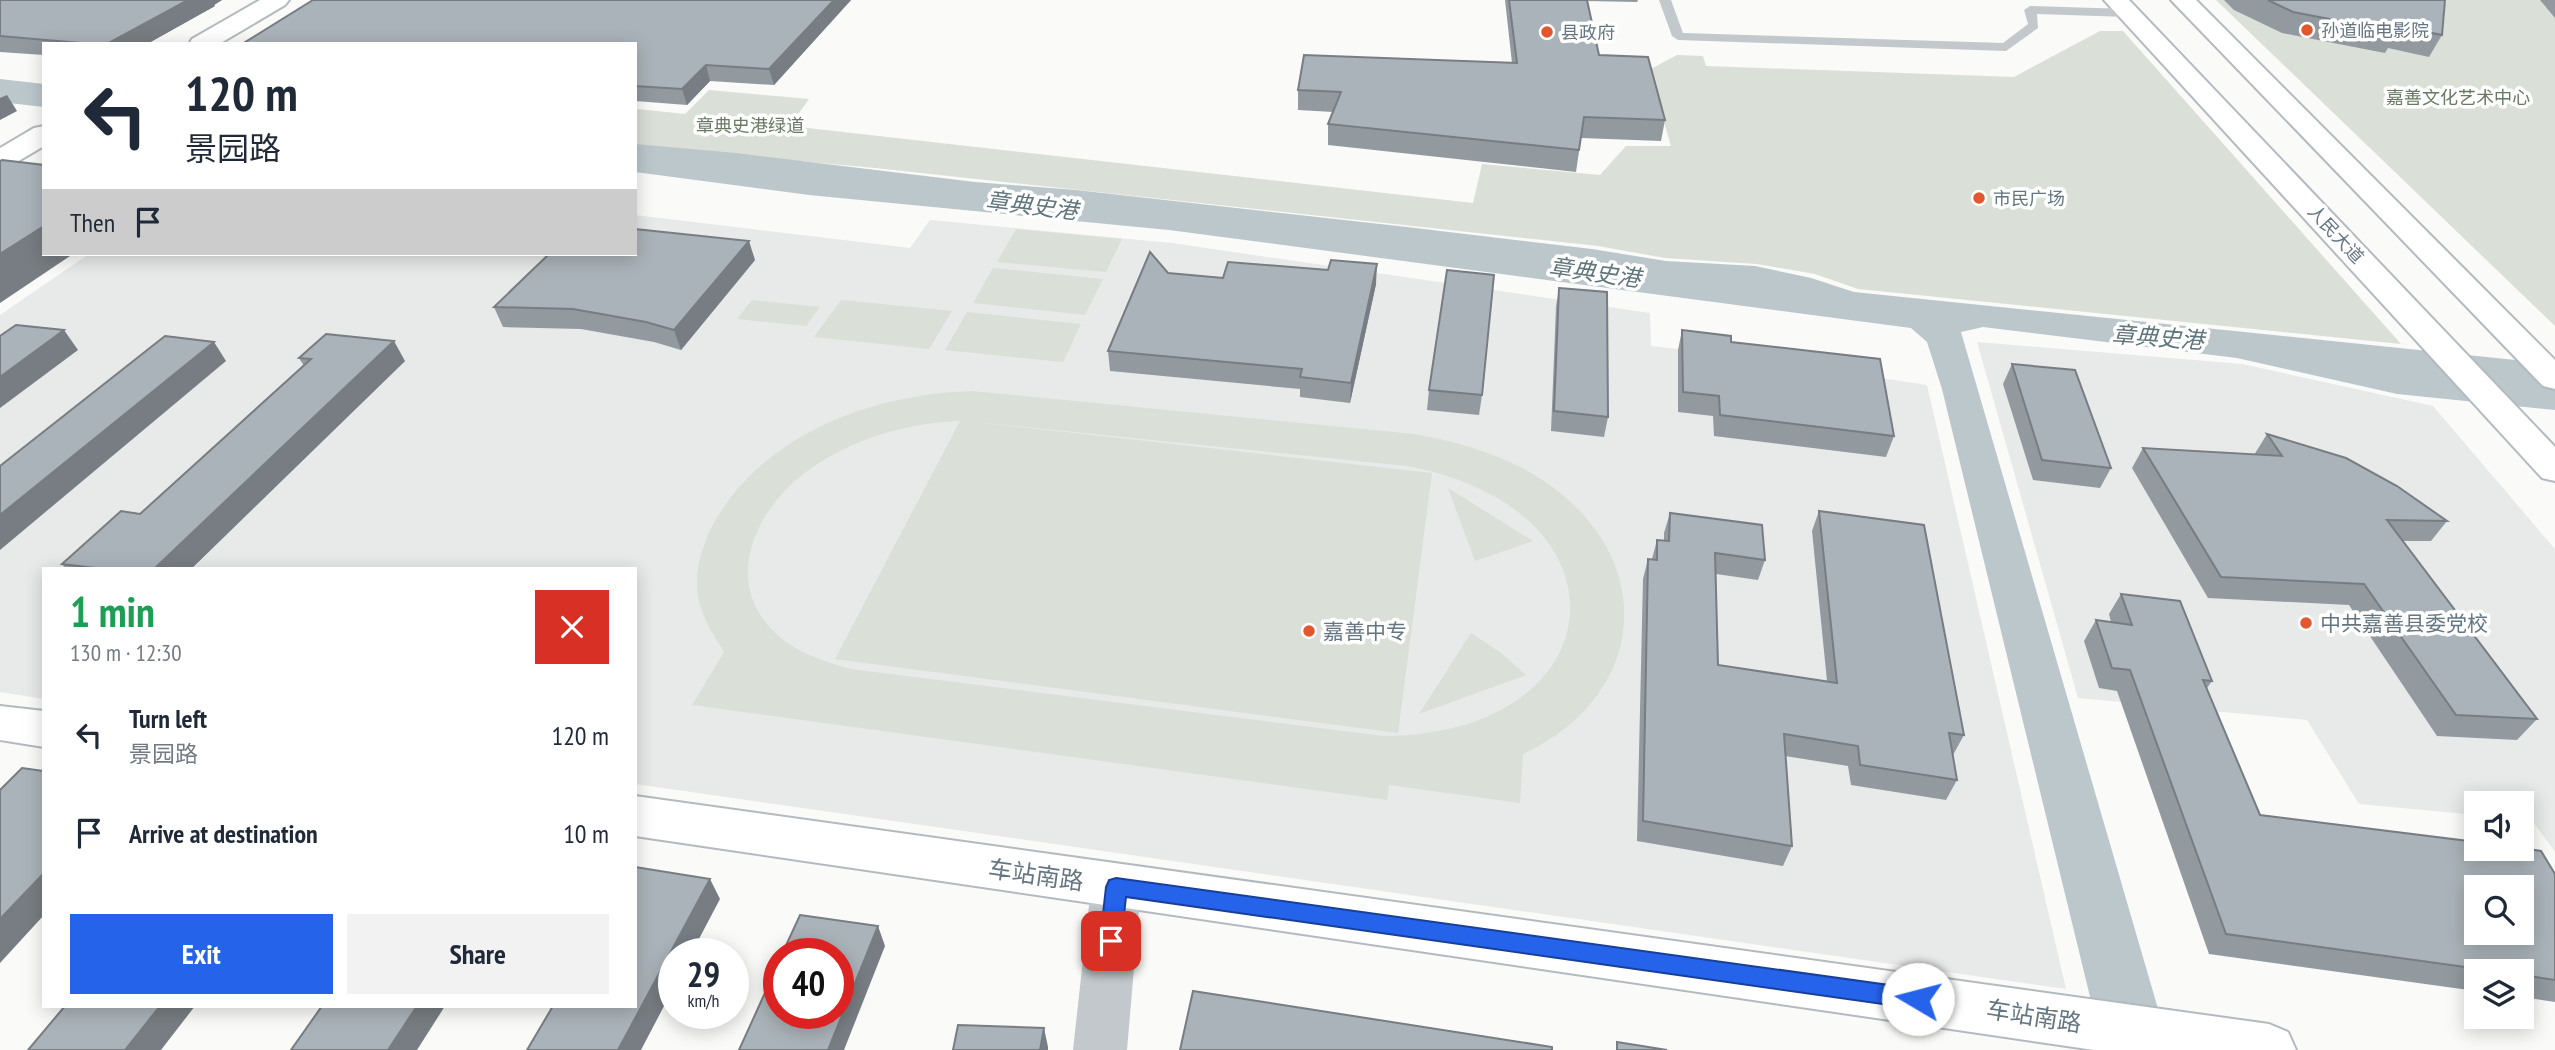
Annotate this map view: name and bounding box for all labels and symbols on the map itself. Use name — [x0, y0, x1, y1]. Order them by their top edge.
place label: 孙道临电影院 — [2321, 19, 2429, 42]
place label: 县政府 — [1561, 21, 1615, 44]
marker: 孙道临电影院 — [2299, 22, 2315, 38]
marker: 县政府 — [1539, 24, 1555, 40]
park label: 嘉善文化艺术中心 — [2386, 86, 2530, 109]
park label: 章典史港绿道 — [696, 114, 804, 137]
water label: 章典史港 — [985, 185, 1082, 225]
place label: 市民广场 — [1993, 187, 2065, 210]
marker: 市民广场 — [1971, 190, 1987, 206]
street label: 人民大道 — [2303, 200, 2369, 268]
water label: 章典史港 — [1547, 251, 1646, 293]
water label: 章典史港 — [2111, 319, 2208, 355]
place label: 中共嘉善县委党校 — [2320, 610, 2488, 637]
marker: 中共嘉善县委党校 — [2298, 615, 2314, 631]
place label: 嘉善中专 — [1323, 618, 1407, 645]
marker: 嘉善中专 — [1301, 623, 1317, 639]
street label: 车站南路 — [986, 853, 1086, 897]
pin — [1081, 911, 1141, 971]
speed limit sign: 40 — [763, 938, 854, 1029]
position arrow — [1881, 962, 1955, 1036]
street label: 车站南路 — [1984, 993, 2084, 1039]

